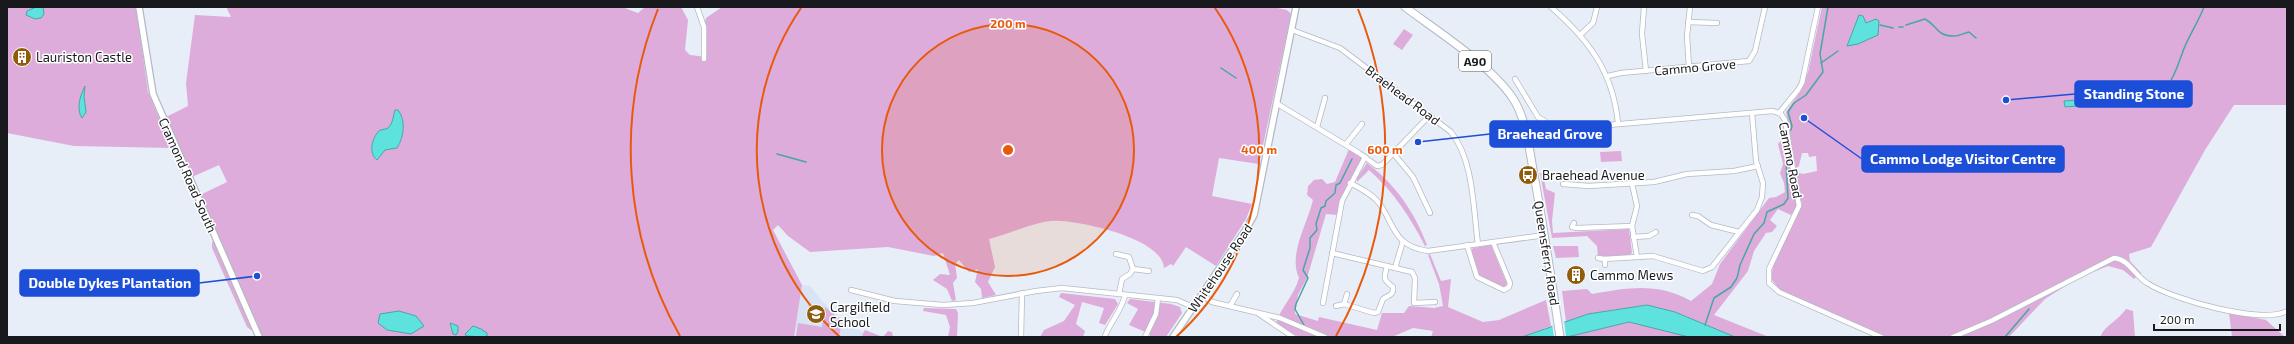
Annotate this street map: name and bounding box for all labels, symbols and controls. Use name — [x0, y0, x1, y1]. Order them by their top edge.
text: 200 m — [990, 16, 1026, 30]
building icon: Lauriston Castle — [11, 46, 33, 68]
place label: Lauriston Castle — [36, 49, 132, 65]
road number: A90 — [1459, 51, 1491, 71]
street label: Cammo Grove — [1653, 55, 1737, 79]
street label: Braehead Road — [1363, 62, 1443, 128]
callout: Standing Stone — [2075, 81, 2192, 107]
text: Standing Stone — [2084, 85, 2184, 102]
street label: Cramond Road South — [155, 115, 221, 235]
street label: Cammo Road — [1776, 120, 1806, 200]
callout: Braehead Grove — [1490, 121, 1611, 147]
text: Braehead Grove — [1497, 125, 1603, 142]
text: 400 m — [1241, 142, 1277, 156]
text: 600 m — [1367, 142, 1403, 156]
centre of rings — [1001, 143, 1015, 157]
callout: Cammo Lodge Visitor Centre — [1862, 146, 2064, 172]
text: Cammo Lodge Visitor Centre — [1870, 150, 2056, 167]
bus stop icon: Braehead Avenue — [1517, 164, 1539, 186]
place label: Braehead Avenue — [1542, 167, 1645, 183]
street label: Queensferry Road — [1531, 199, 1563, 307]
street label: Whitehouse Road — [1184, 220, 1256, 316]
building icon: Cammo Mews — [1565, 264, 1587, 286]
place label: Cammo Mews — [1590, 267, 1673, 283]
callout: Double Dykes Plantation — [20, 270, 199, 296]
text: Double Dykes Plantation — [29, 274, 192, 291]
place label: Cargilfield School — [830, 299, 890, 330]
school or university icon: Cargilfield School — [805, 303, 827, 325]
scale bar — [2154, 306, 2280, 332]
text: 200 m — [2160, 312, 2194, 326]

